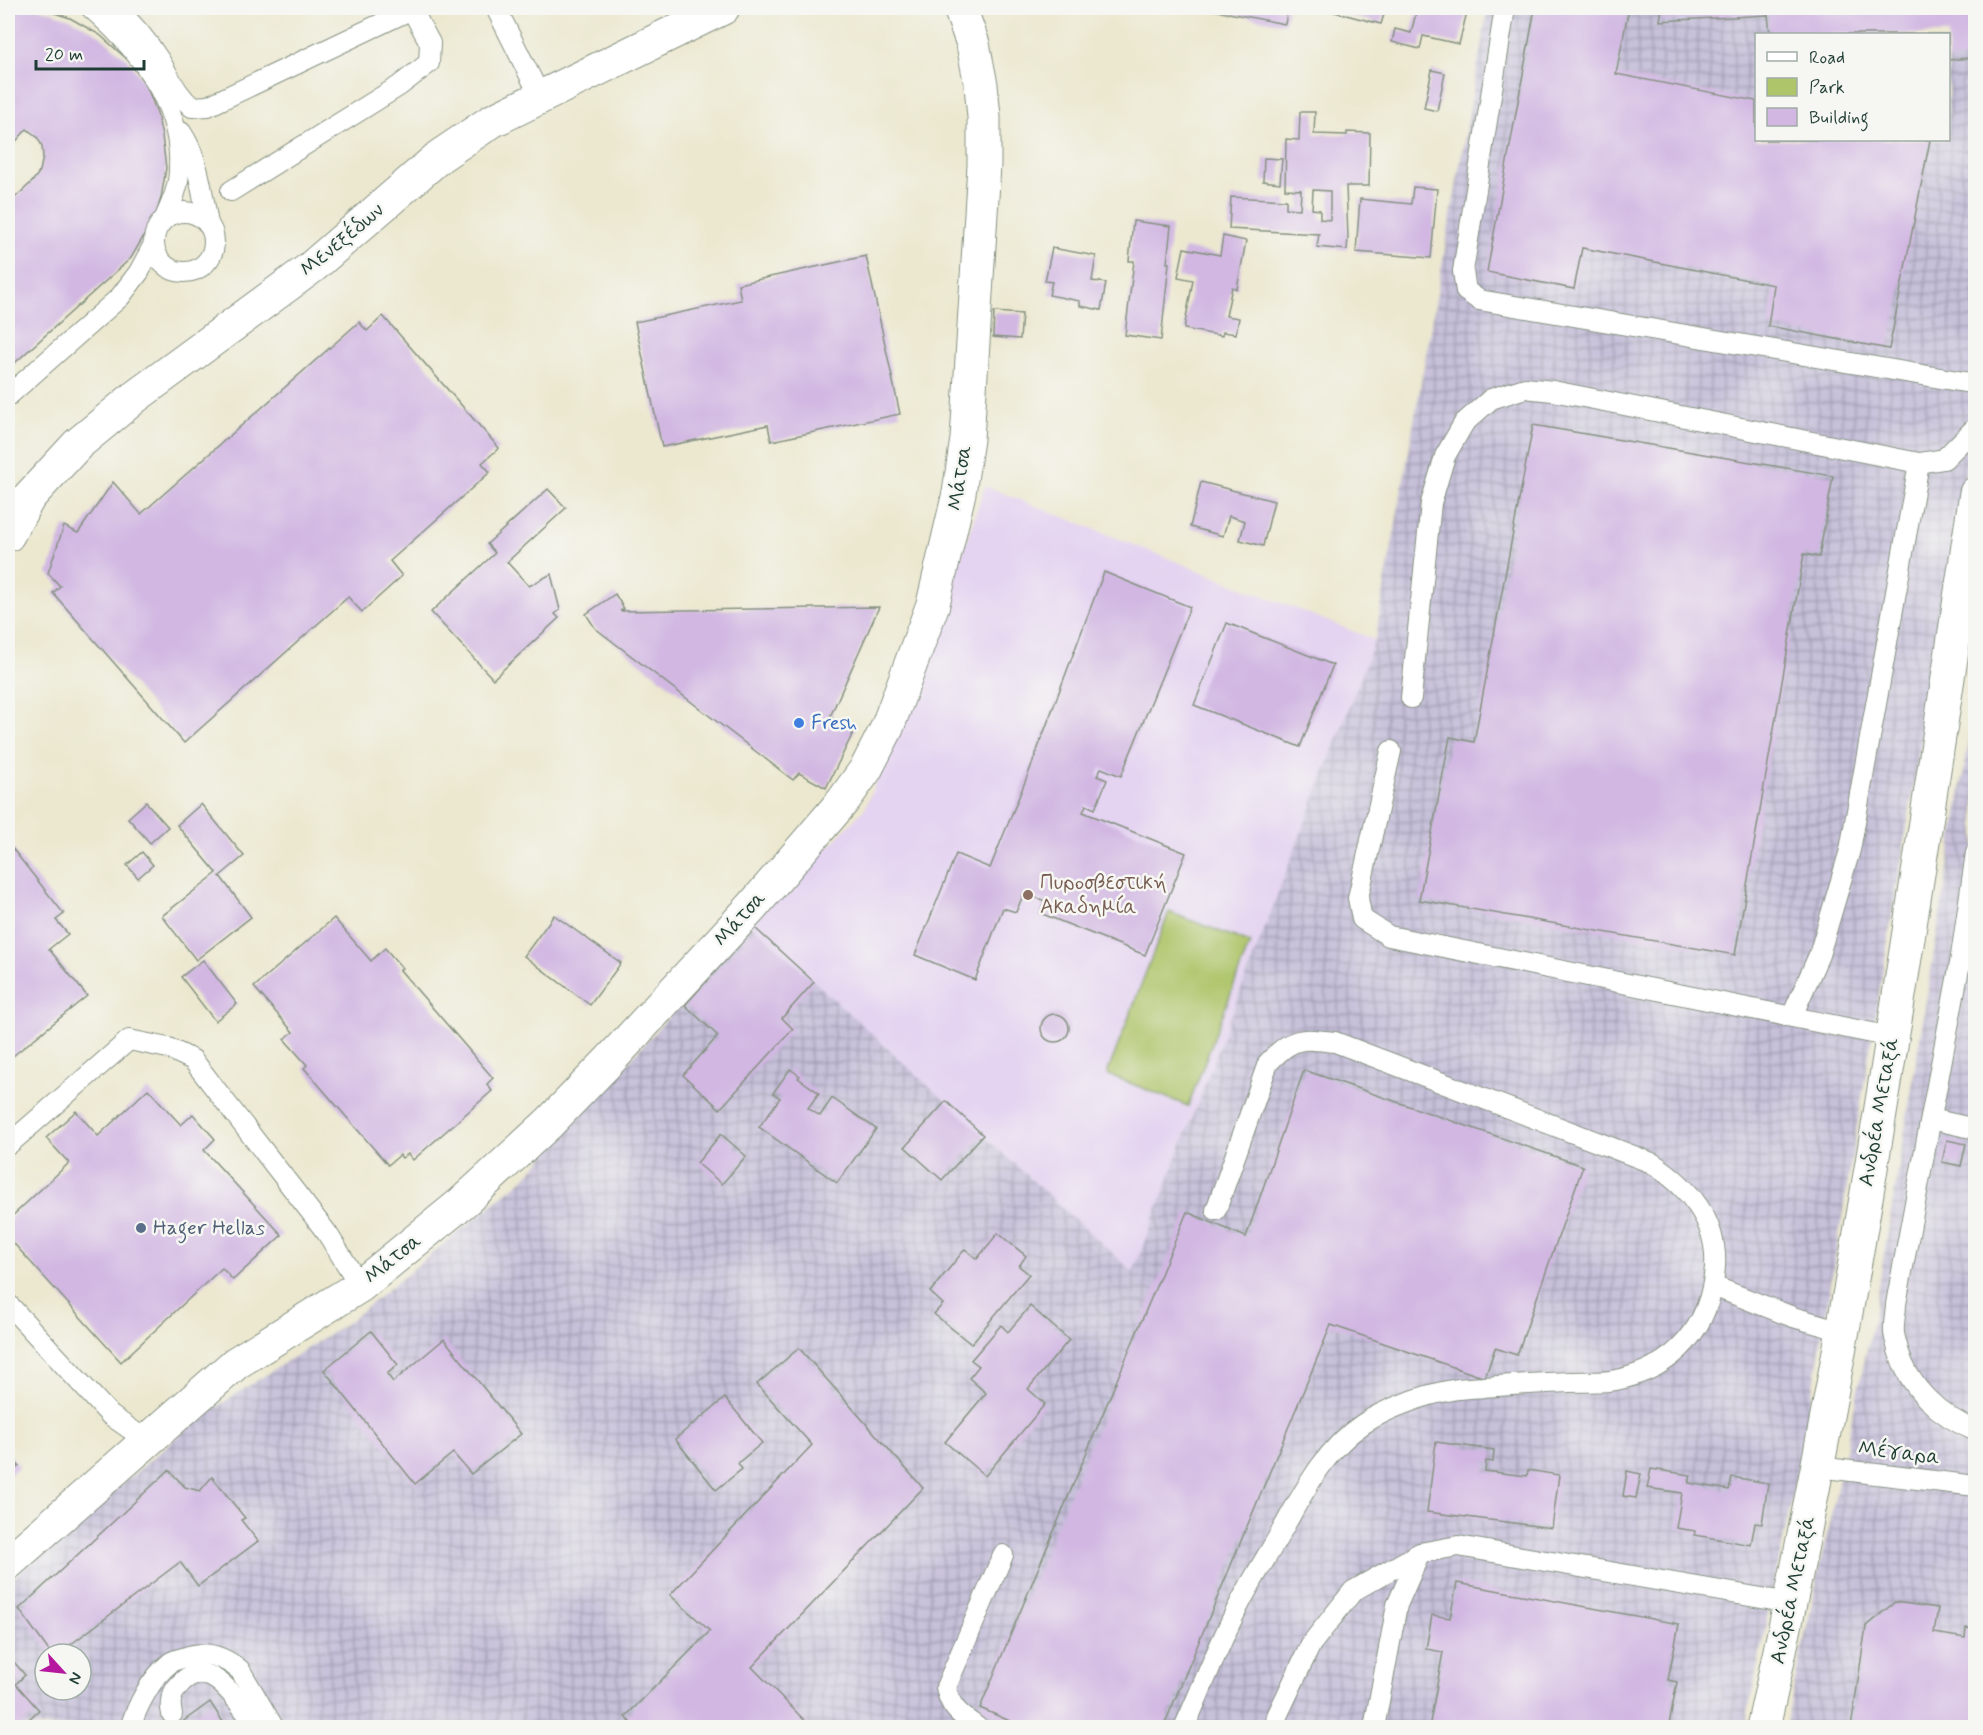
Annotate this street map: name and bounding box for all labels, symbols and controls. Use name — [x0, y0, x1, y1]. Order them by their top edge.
scale bar — [36, 33, 144, 71]
legend — [1755, 33, 1950, 141]
text: 20 m — [45, 43, 83, 67]
text: Road — [1809, 46, 1845, 70]
text: Park — [1809, 76, 1845, 100]
text: Building — [1809, 106, 1869, 132]
street label: Μενεξέδων — [293, 196, 390, 283]
street label: Μάτσα — [941, 443, 979, 513]
place label: Fresh — [811, 709, 857, 737]
marker: Fresh — [792, 716, 806, 730]
place label: Πυροσβεστική Ακαδημία — [1040, 869, 1167, 921]
street label: Μάτσα — [707, 885, 773, 953]
marker: Πυροσβεστική Ακαδημία — [1021, 888, 1035, 902]
street label: Ανδρέα Μεταξά — [1851, 1035, 1906, 1189]
place label: Hager Hellas — [153, 1214, 265, 1244]
marker: Hager Hellas — [134, 1221, 148, 1235]
street label: Μάτσα — [359, 1227, 427, 1291]
street label: Μέγαρα — [1857, 1433, 1942, 1472]
street label: Ανδρέα Μεταξά — [1763, 1513, 1822, 1667]
north arrow — [33, 1642, 93, 1702]
text: N — [63, 1669, 87, 1688]

